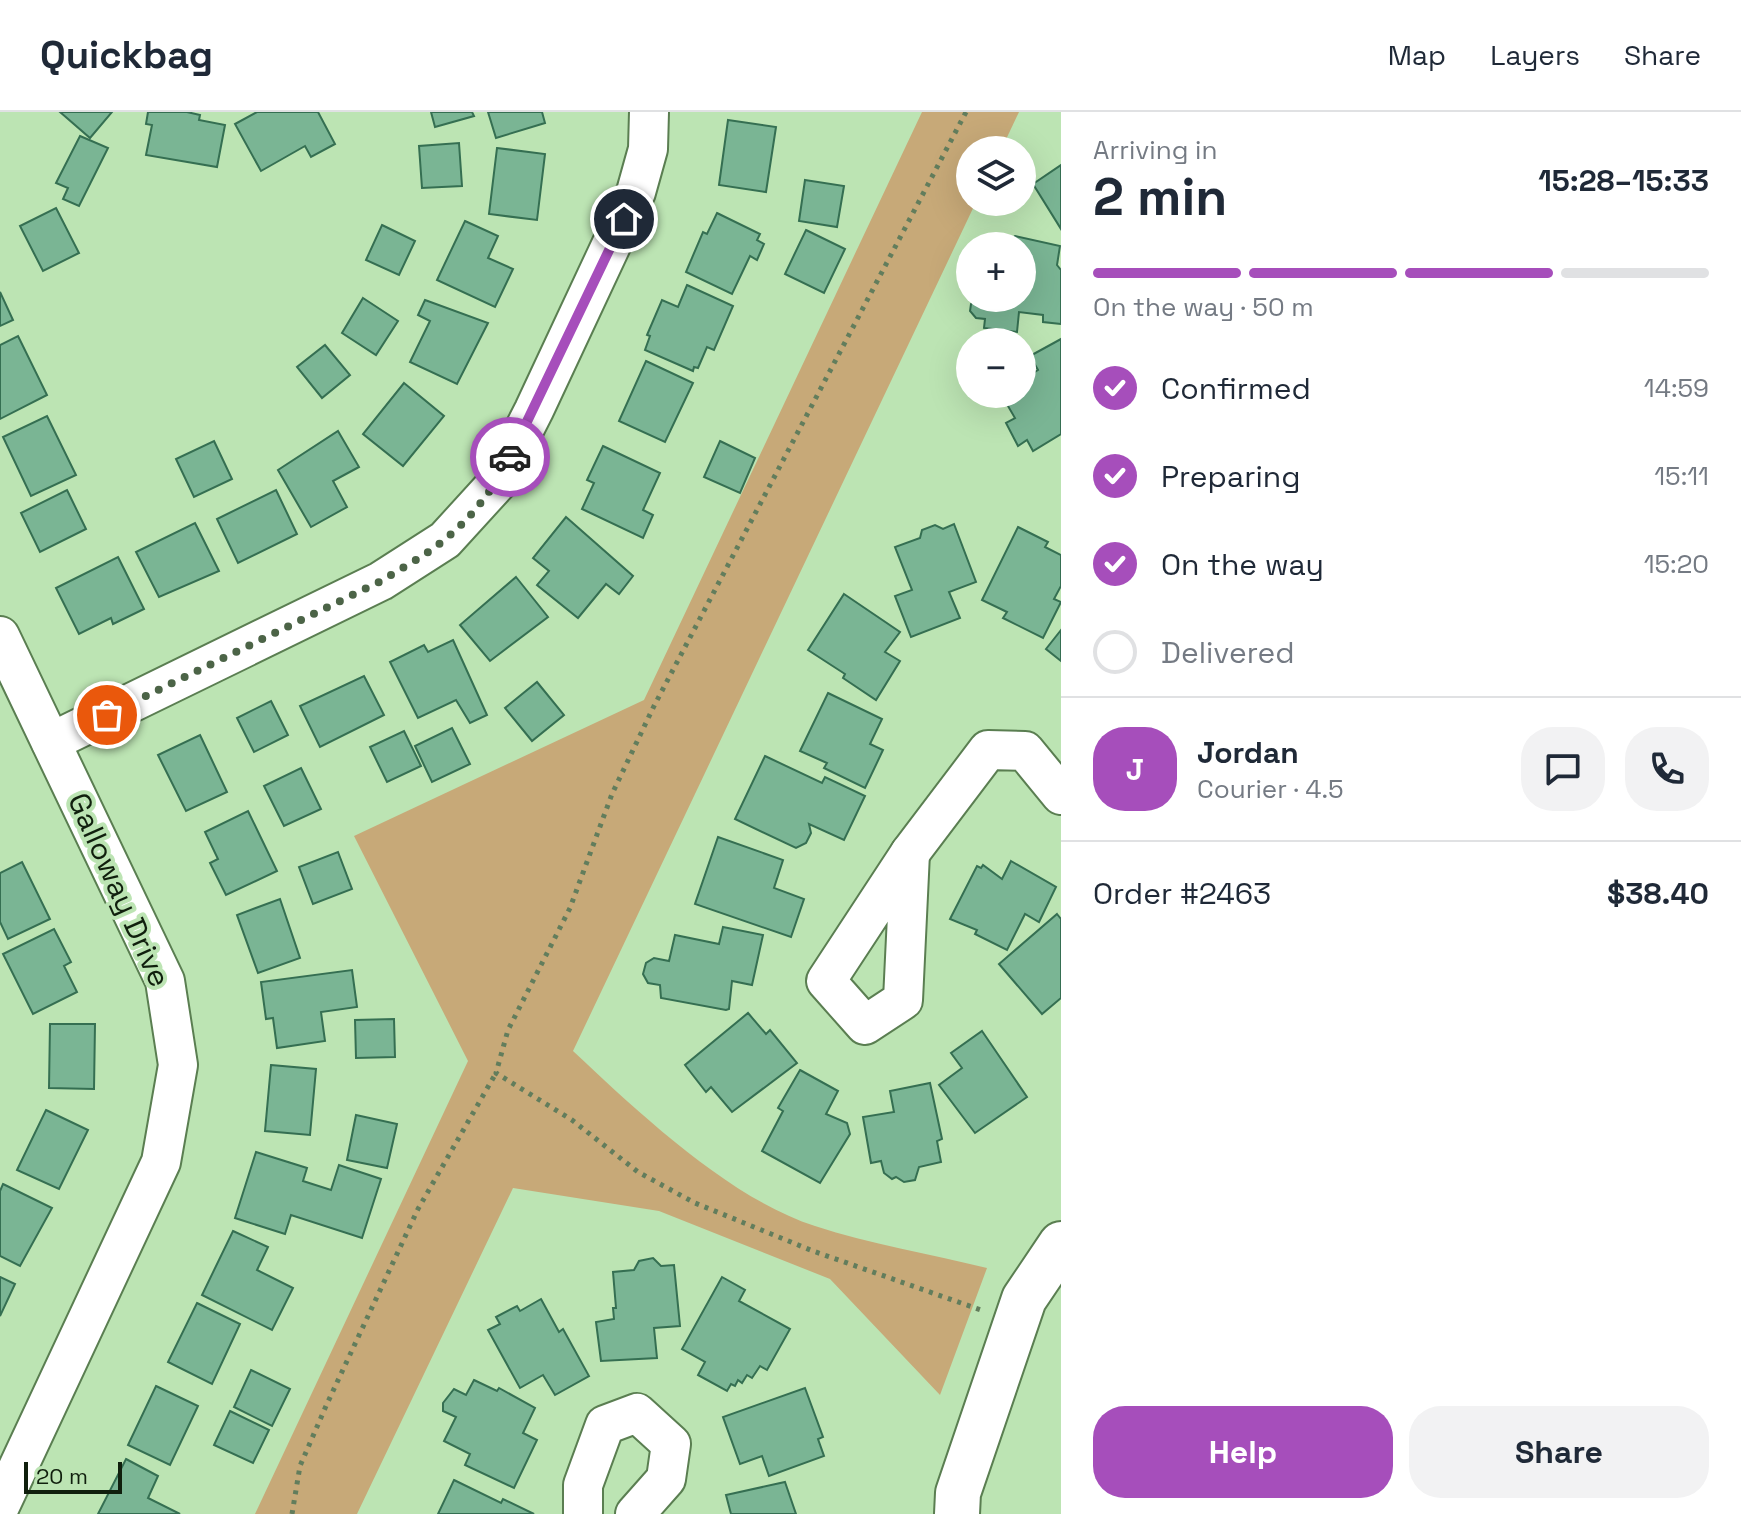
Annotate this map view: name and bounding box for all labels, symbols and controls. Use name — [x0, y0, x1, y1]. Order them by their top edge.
text: Quickbag — [40, 31, 213, 79]
text: Map — [1388, 37, 1446, 73]
text: Layers — [1490, 37, 1580, 73]
text: Share — [1624, 37, 1701, 73]
text: Arriving in — [1093, 133, 1217, 167]
map controls — [956, 136, 1036, 408]
button: layers — [956, 136, 1036, 216]
text: 15:28–15:33 — [1538, 161, 1709, 200]
text: 2 min — [1093, 164, 1227, 230]
pin — [590, 185, 658, 253]
icon: home — [602, 197, 646, 241]
button: + — [956, 232, 1036, 312]
text: On the way · 50 m — [1093, 290, 1314, 324]
button: − — [956, 328, 1036, 408]
icon: check — [1093, 366, 1137, 410]
text: Confirmed — [1161, 369, 1311, 408]
text: 14:59 — [1644, 371, 1709, 405]
courier — [470, 417, 550, 497]
icon: car — [488, 435, 532, 479]
icon: check — [1093, 454, 1137, 498]
text: Preparing — [1161, 457, 1300, 496]
text: 15:11 — [1654, 459, 1709, 493]
icon: check — [1093, 542, 1137, 586]
text: On the way — [1161, 545, 1324, 584]
text: 15:20 — [1644, 547, 1709, 581]
text: Delivered — [1161, 633, 1295, 672]
pin — [73, 681, 141, 749]
icon: bag — [85, 693, 129, 737]
button: chat — [1521, 727, 1605, 811]
button: phone — [1625, 727, 1709, 811]
text: Jordan — [1197, 733, 1299, 772]
text: J — [1126, 750, 1144, 789]
text: Courier · 4.5 — [1197, 772, 1344, 806]
street label: Galloway Drive — [59, 787, 180, 993]
text: Order #2463 — [1093, 874, 1271, 913]
text: $38.40 — [1607, 874, 1709, 913]
button: Help — [1093, 1406, 1393, 1498]
button: Share — [1409, 1406, 1709, 1498]
scale bar — [24, 1458, 122, 1494]
text: 20 m — [36, 1462, 88, 1490]

